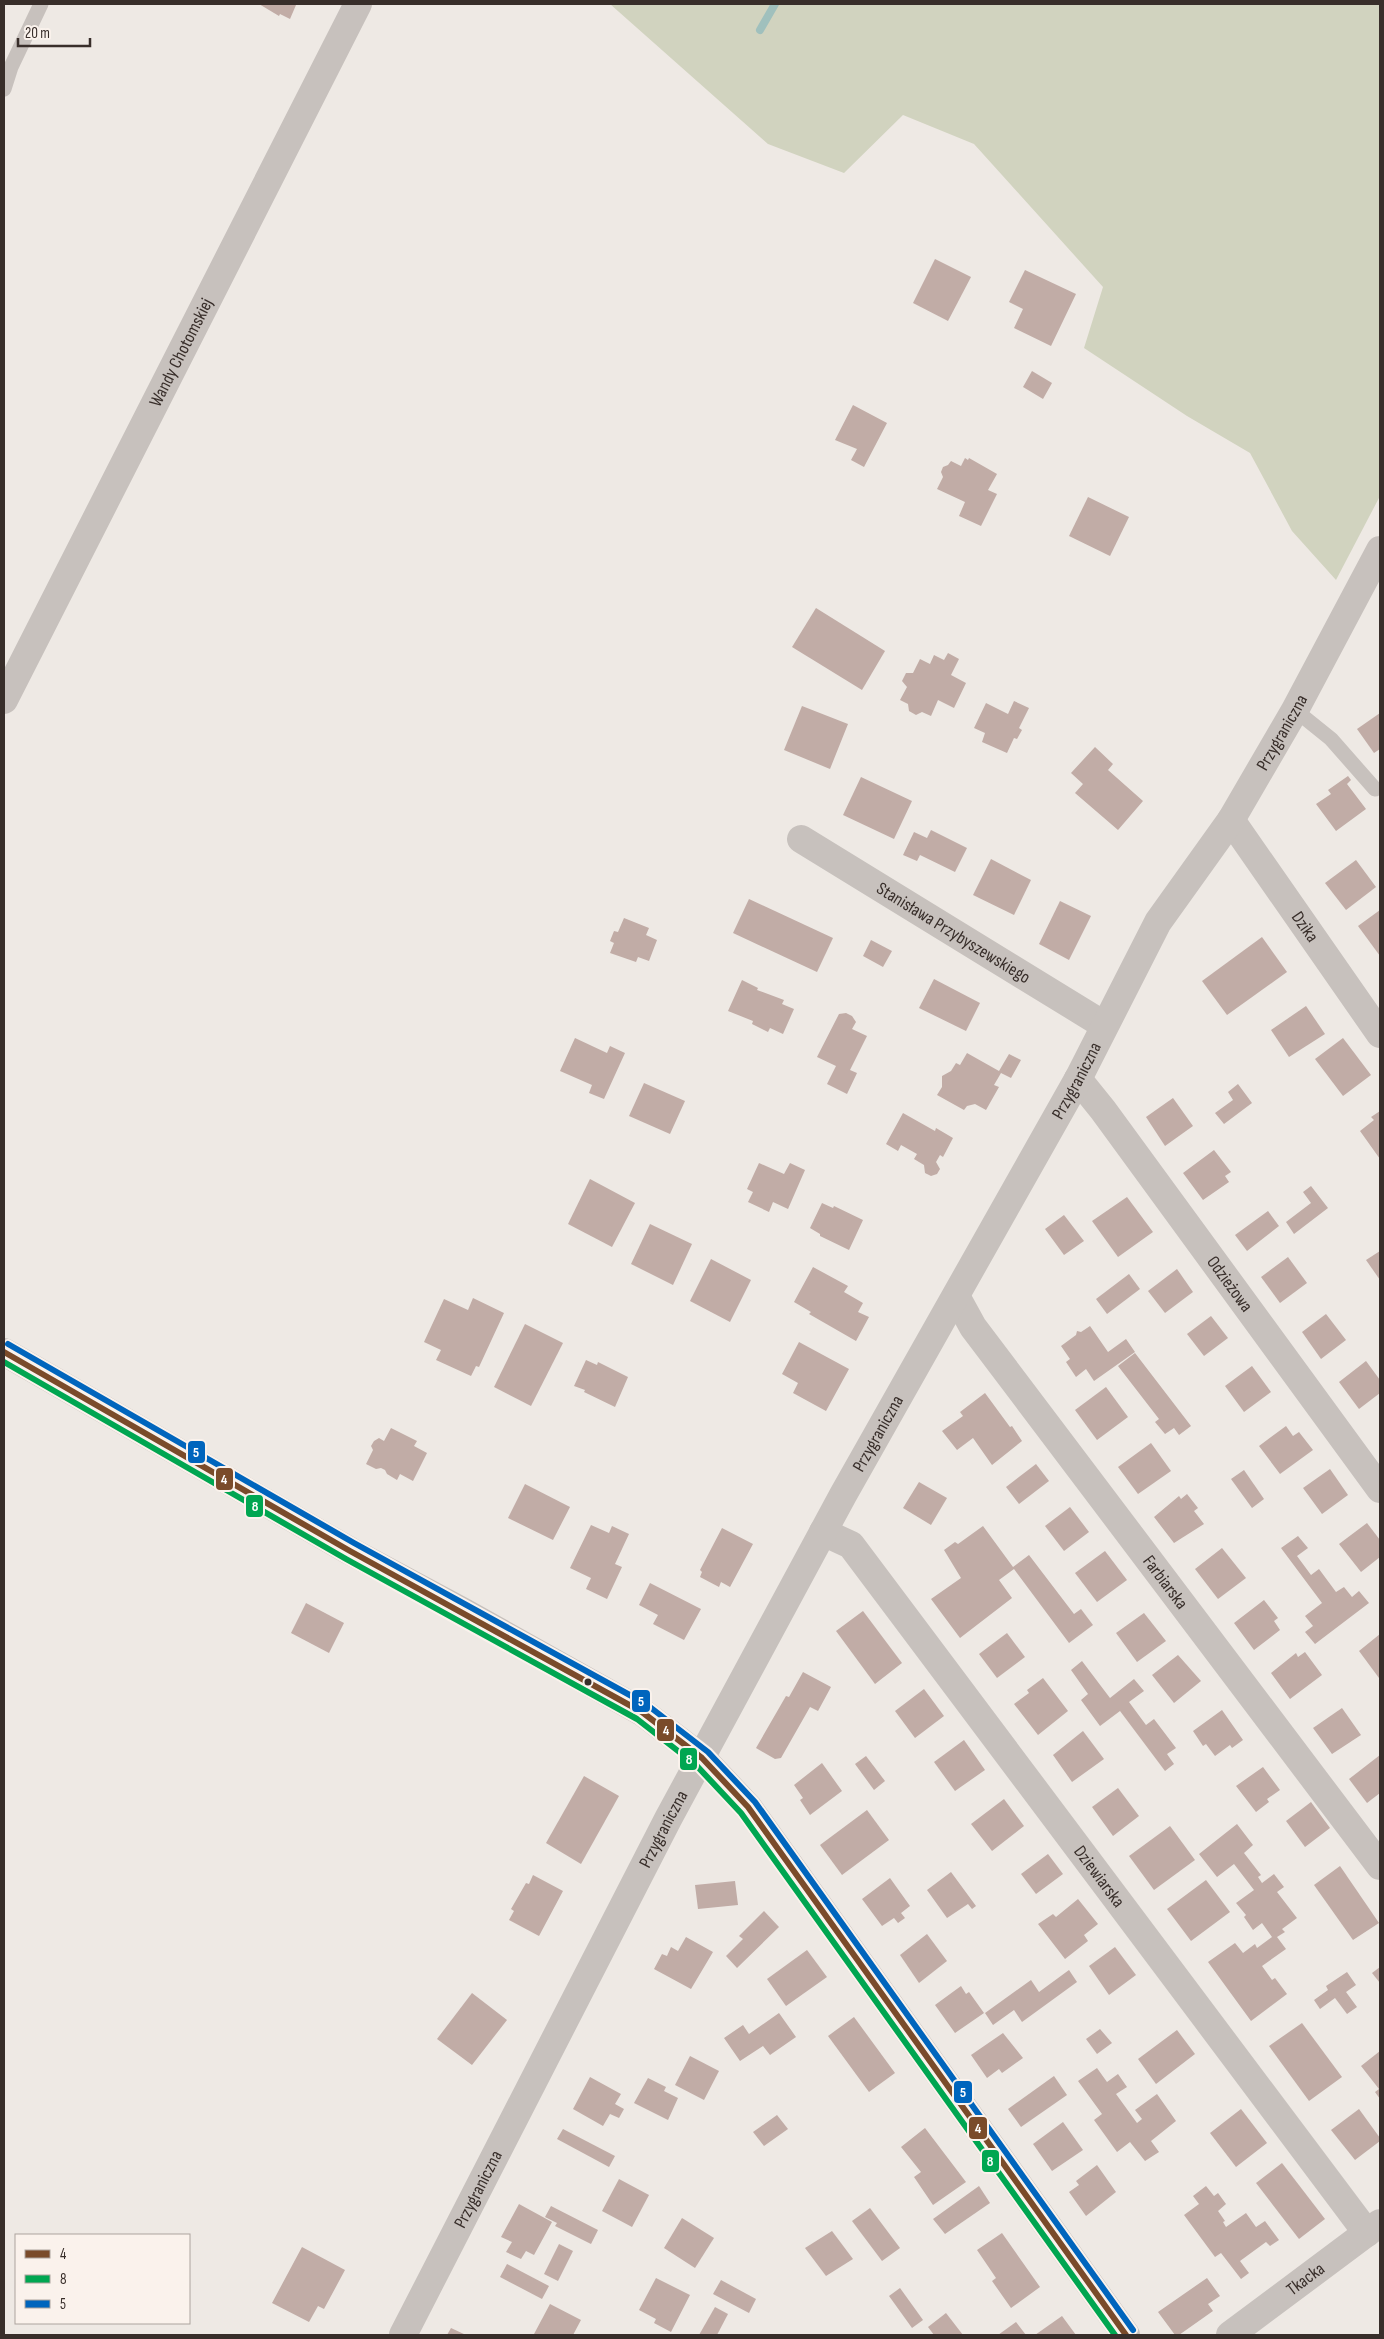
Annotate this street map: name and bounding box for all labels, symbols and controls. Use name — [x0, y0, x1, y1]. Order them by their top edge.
scale bar — [18, 15, 90, 47]
text: 20 m — [25, 24, 50, 43]
street label: Wandy Chotomskiej — [145, 295, 218, 410]
street label: Przygraniczna — [1252, 691, 1312, 774]
street label: Stanisława Przybyszewskiego — [873, 878, 1034, 988]
street label: Dzika — [1287, 908, 1323, 946]
street label: Przygraniczna — [1048, 1039, 1106, 1123]
street label: Odzieżowa — [1202, 1252, 1257, 1316]
street label: Przygraniczna — [848, 1392, 908, 1475]
line badge: 5 — [187, 1440, 206, 1464]
text: 5 — [193, 1444, 199, 1461]
line badge: 4 — [215, 1467, 234, 1491]
text: 4 — [221, 1471, 228, 1488]
line badge: 8 — [245, 1494, 264, 1518]
text: 8 — [252, 1498, 259, 1515]
street label: Farbiarska — [1138, 1551, 1192, 1613]
unlabelled marker — [583, 1677, 593, 1687]
line badge: 5 — [631, 1689, 651, 1713]
text: 5 — [638, 1693, 644, 1710]
line badge: 4 — [656, 1718, 675, 1742]
text: 4 — [663, 1722, 670, 1739]
line badge: 8 — [679, 1747, 698, 1771]
text: 8 — [686, 1751, 693, 1768]
street label: Przygraniczna — [635, 1787, 692, 1871]
street label: Dziewiarska — [1069, 1842, 1129, 1912]
line badge: 5 — [953, 2080, 973, 2104]
text: 5 — [960, 2084, 966, 2101]
line badge: 4 — [968, 2116, 988, 2140]
text: 4 — [975, 2120, 982, 2137]
street label: Przygraniczna — [450, 2147, 507, 2232]
line badge: 8 — [981, 2149, 1000, 2173]
text: 8 — [987, 2153, 994, 2170]
legend — [15, 2234, 190, 2324]
text: 4 — [60, 2245, 66, 2264]
street label: Tkacka — [1283, 2258, 1329, 2300]
text: 8 — [60, 2270, 67, 2289]
text: 5 — [60, 2295, 66, 2314]

